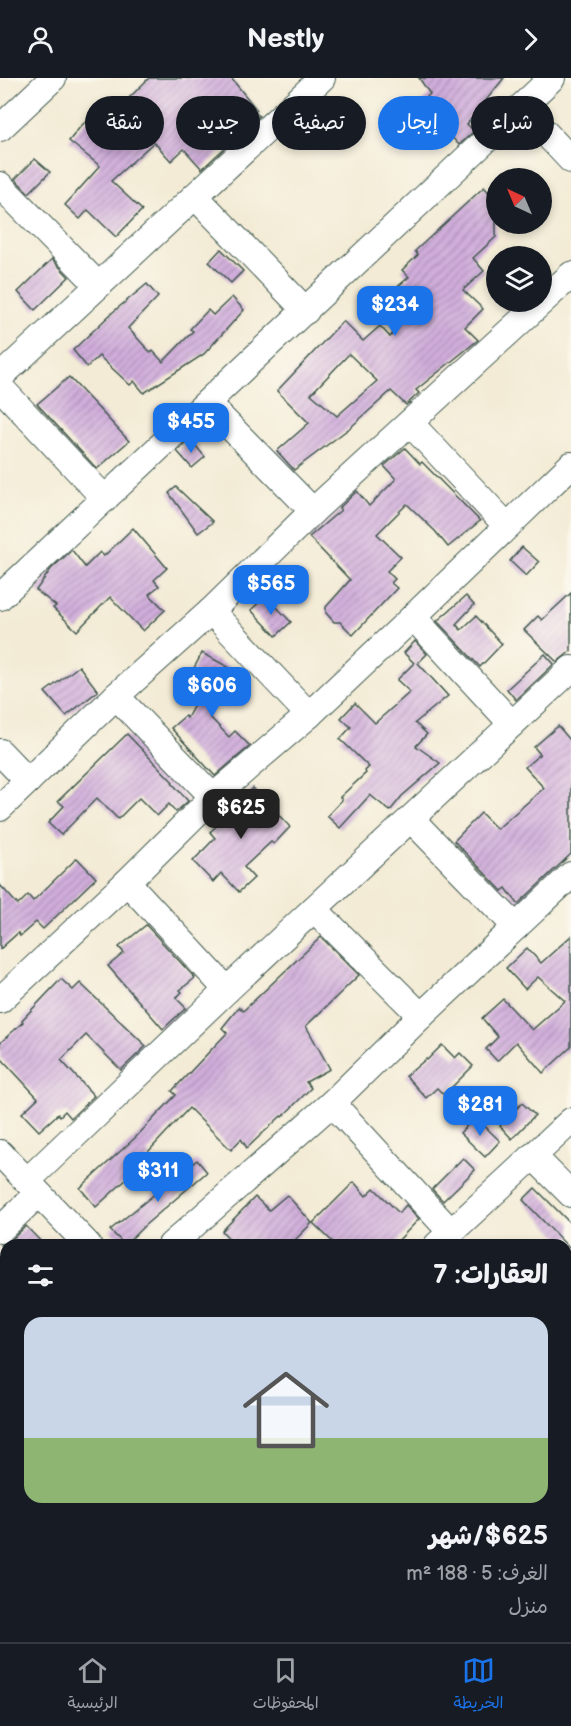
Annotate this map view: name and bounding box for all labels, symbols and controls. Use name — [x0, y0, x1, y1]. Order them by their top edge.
icon: person — [24, 23, 57, 56]
text: Nestly — [247, 23, 324, 55]
icon: forward — [514, 23, 547, 56]
chip: شقة — [85, 96, 164, 150]
chip: جديد — [176, 96, 260, 150]
chip: تصفية — [272, 96, 366, 150]
chip: إيجار — [378, 96, 459, 150]
chip: شراء — [471, 96, 554, 150]
north arrow — [486, 168, 552, 234]
map controls — [486, 168, 552, 312]
button: layers — [486, 246, 552, 312]
pin: $234 — [359, 286, 431, 337]
text: $234 — [371, 293, 419, 317]
pin: $455 — [155, 403, 227, 454]
text: $455 — [167, 410, 215, 434]
pin: $565 — [235, 565, 307, 616]
text: $565 — [247, 572, 295, 596]
pin: $606 — [176, 667, 248, 718]
text: $606 — [187, 674, 237, 698]
pin: $625 — [205, 789, 277, 840]
text: $625 — [217, 796, 265, 820]
pin: $281 — [444, 1086, 516, 1137]
text: $281 — [457, 1093, 503, 1117]
pin: $311 — [122, 1152, 194, 1203]
text: $311 — [137, 1159, 179, 1183]
icon: filters — [24, 1259, 57, 1292]
text: العقارات: 7 — [433, 1260, 548, 1291]
icon: home — [232, 1356, 340, 1464]
text: $625/شهر — [429, 1521, 548, 1552]
text: الغرف: 5 · 188 m² — [406, 1562, 548, 1586]
text: منزل — [509, 1595, 548, 1619]
tab: الرئيسية — [68, 1654, 118, 1717]
tab: المحفوظات — [253, 1654, 319, 1717]
tab: الخريطة — [454, 1654, 504, 1717]

